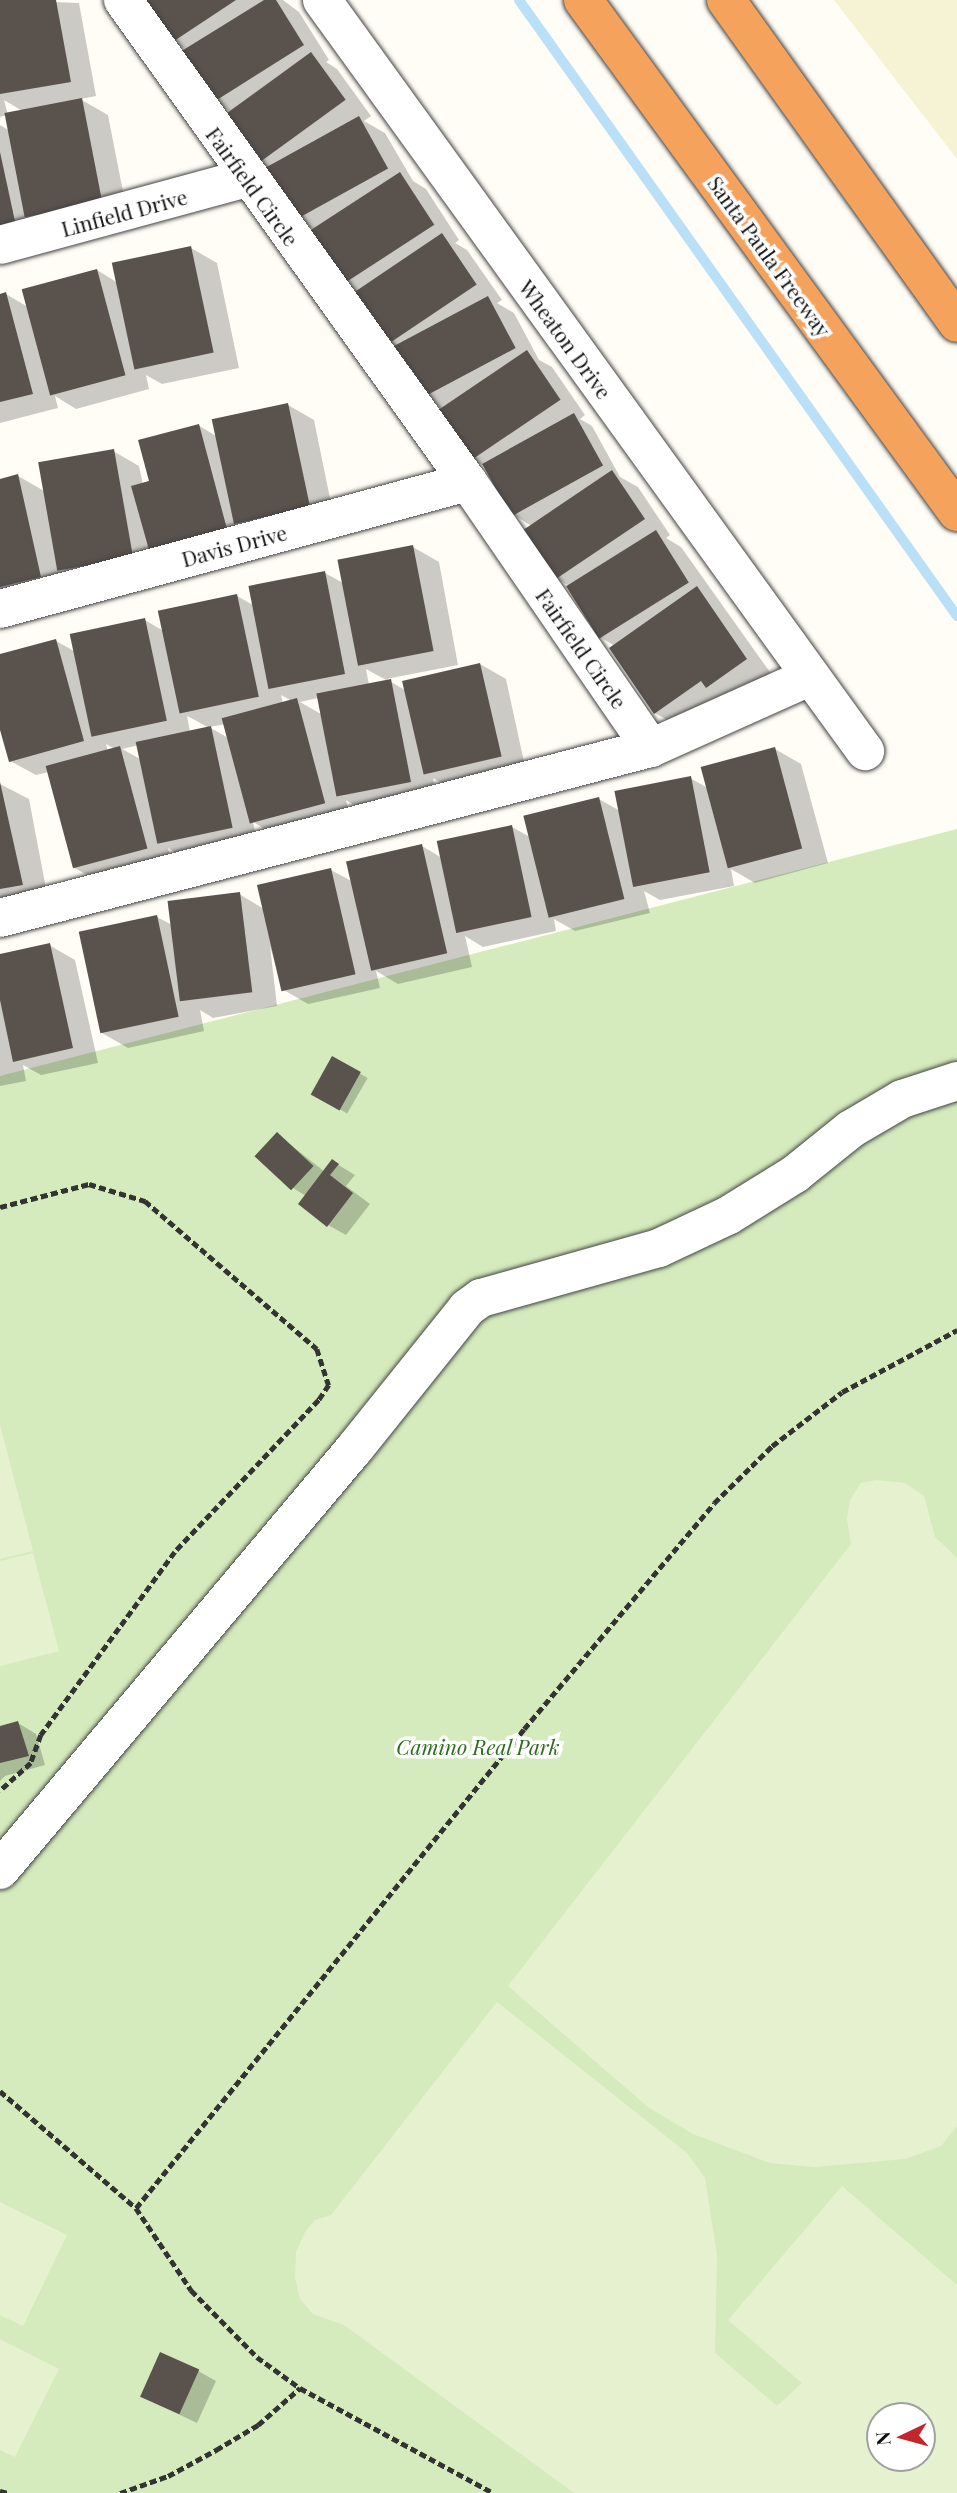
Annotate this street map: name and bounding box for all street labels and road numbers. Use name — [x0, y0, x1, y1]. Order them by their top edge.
street label: Fairfield Circle — [201, 122, 305, 250]
street label: Santa Paula Freeway — [703, 171, 837, 341]
street label: Linfield Drive — [58, 183, 190, 241]
street label: Wheaton Drive — [515, 275, 617, 403]
street label: Davis Drive — [179, 519, 289, 571]
street label: Fairfield Circle — [531, 583, 633, 713]

